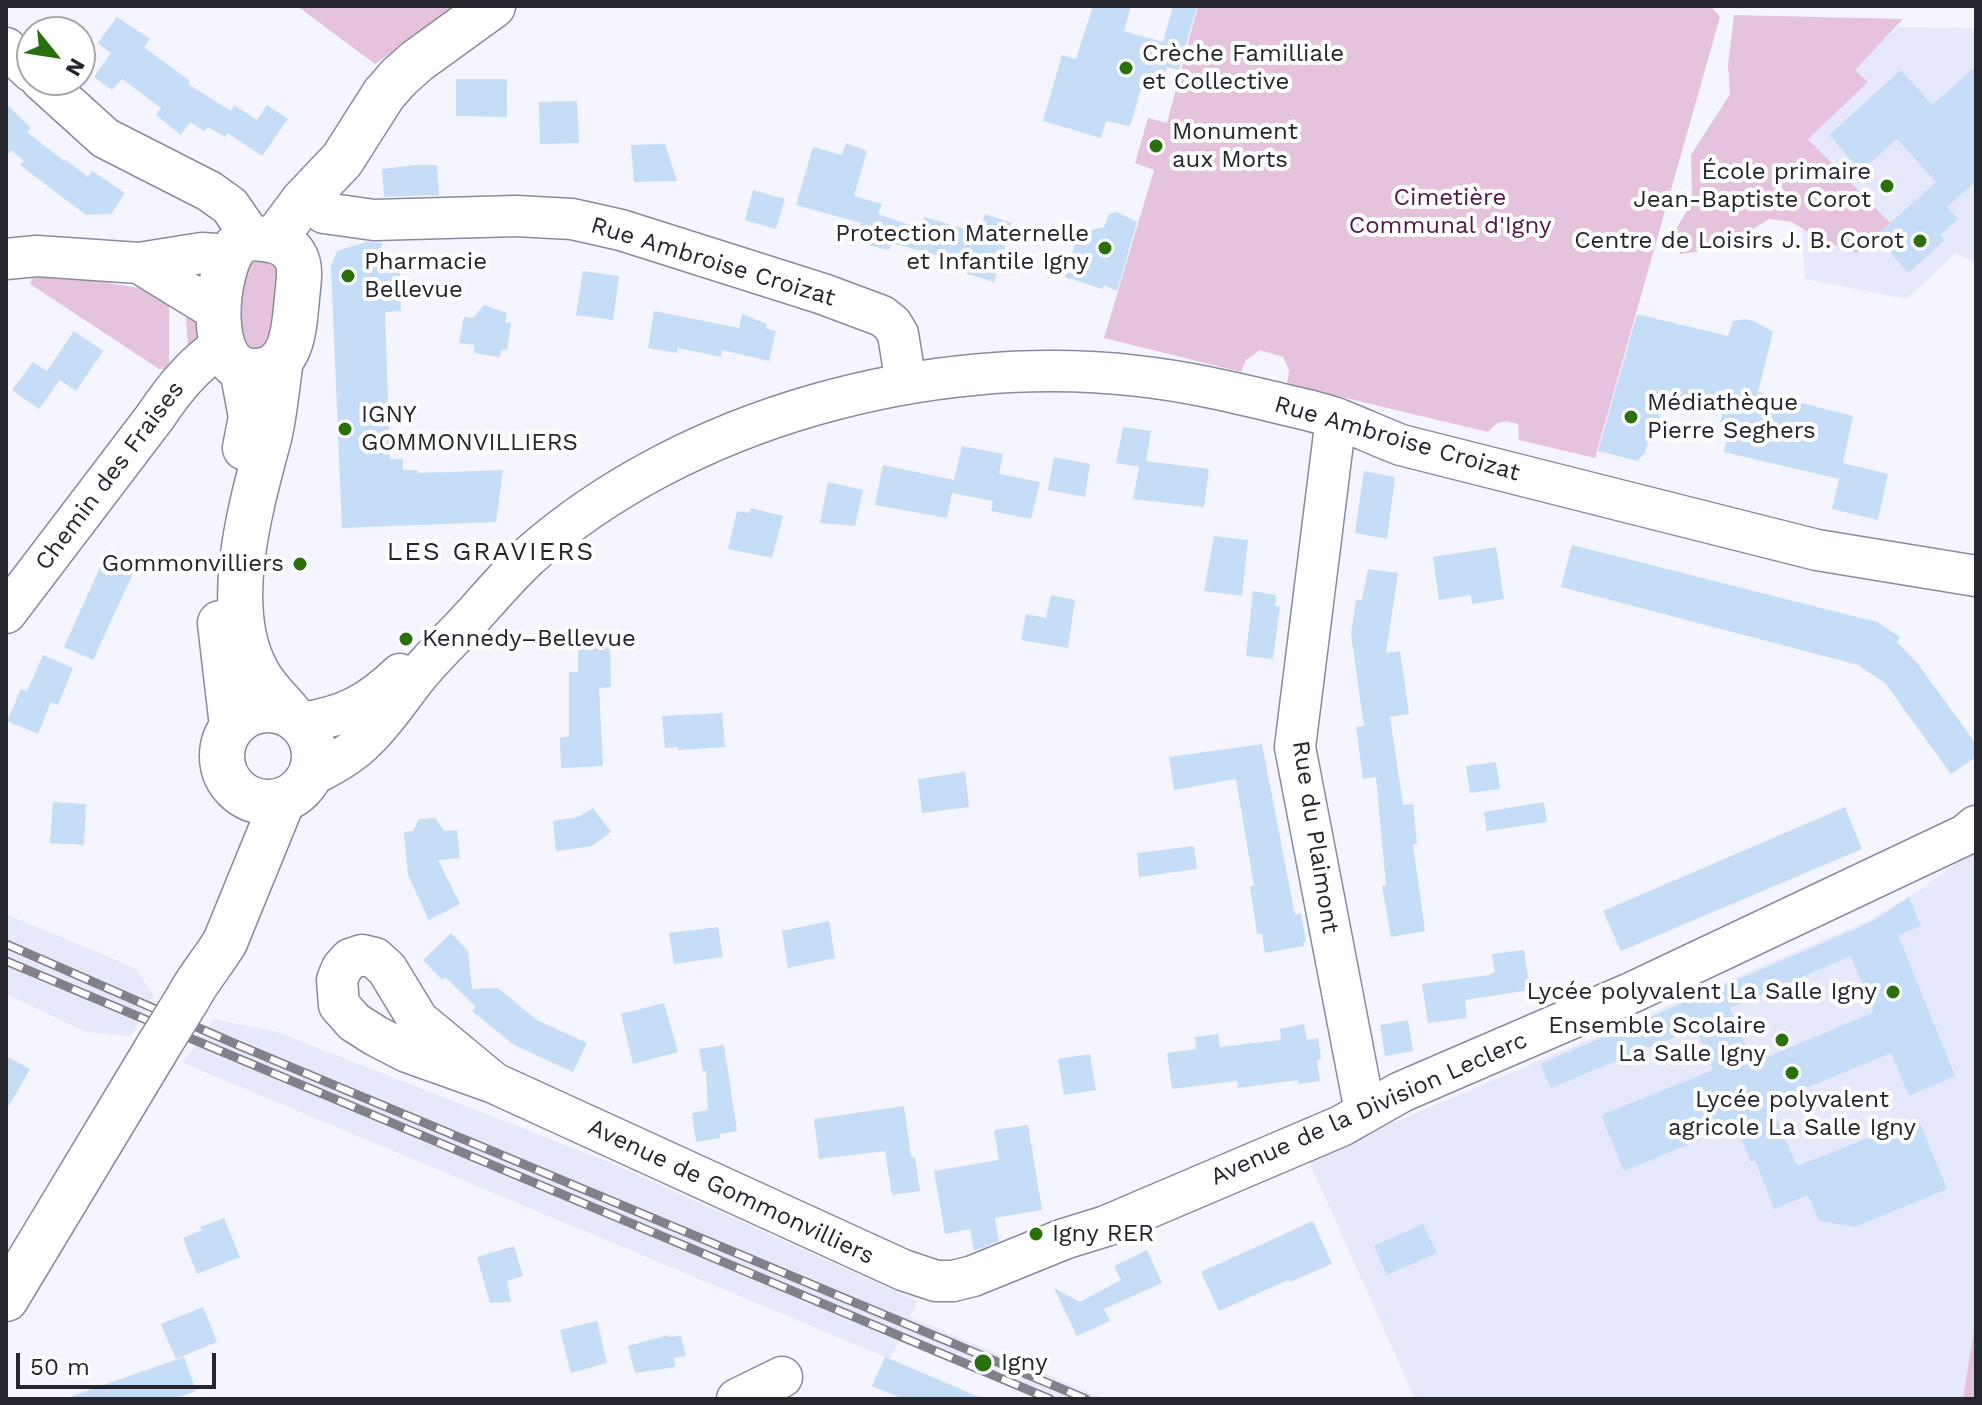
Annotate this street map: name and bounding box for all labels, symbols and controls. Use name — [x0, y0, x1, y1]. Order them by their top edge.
north arrow — [16, 16, 96, 96]
place label: Crèche Familliale et Collective — [1142, 40, 1344, 96]
text: N — [61, 54, 90, 81]
marker: Crèche Familliale et Collective — [1117, 59, 1135, 77]
place label: Monument aux Morts — [1172, 118, 1298, 174]
marker: Monument aux Morts — [1147, 137, 1165, 155]
place label: École primaire Jean-Baptiste Corot — [1633, 158, 1871, 214]
marker: École primaire Jean-Baptiste Corot — [1878, 177, 1896, 195]
park label: Cimetière Communal d'Igny — [1349, 184, 1551, 240]
street label: Rue Ambroise Croizat — [587, 211, 839, 313]
place label: Protection Maternelle et Infantile Igny — [835, 220, 1089, 276]
place label: Centre de Loisirs J. B. Corot — [1574, 227, 1904, 255]
marker: Centre de Loisirs J. B. Corot — [1911, 232, 1929, 250]
marker: Protection Maternelle et Infantile Igny — [1096, 239, 1114, 257]
place label: Pharmacie Bellevue — [364, 248, 487, 304]
marker: Pharmacie Bellevue — [339, 267, 357, 285]
street label: Chemin des Fraises — [29, 376, 191, 576]
place label: Médiathèque Pierre Seghers — [1647, 389, 1816, 445]
street label: Rue Ambroise Croizat — [1271, 390, 1523, 488]
place label: IGNY GOMMONVILLIERS — [361, 401, 578, 457]
marker: Médiathèque Pierre Seghers — [1622, 408, 1640, 426]
marker: IGNY GOMMONVILLIERS — [336, 420, 354, 438]
district label: LES GRAVIERS — [387, 536, 595, 568]
place label: Gommonvilliers — [102, 550, 284, 578]
marker: Gommonvilliers — [291, 555, 309, 573]
place label: Kennedy–Bellevue — [422, 625, 636, 653]
marker: Kennedy–Bellevue — [397, 630, 415, 648]
street label: Rue du Plaimont — [1286, 739, 1344, 935]
place label: Lycée polyvalent La Salle Igny — [1527, 978, 1877, 1006]
marker: Lycée polyvalent La Salle Igny — [1884, 983, 1902, 1001]
place label: Ensemble Scolaire La Salle Igny — [1548, 1012, 1766, 1068]
street label: Avenue de la Division Leclerc — [1206, 1026, 1532, 1192]
marker: Ensemble Scolaire La Salle Igny — [1773, 1031, 1791, 1049]
marker: Lycée polyvalent agricole La Salle Igny — [1783, 1064, 1801, 1082]
place label: Lycée polyvalent agricole La Salle Igny — [1668, 1086, 1916, 1142]
street label: Avenue de Gommonvilliers — [583, 1113, 879, 1271]
place label: Igny RER — [1052, 1220, 1154, 1248]
marker: Igny RER — [1027, 1225, 1045, 1243]
scale bar — [20, 1337, 220, 1387]
place label: Igny — [1001, 1349, 1048, 1377]
marker: Igny — [972, 1352, 994, 1374]
text: 50 m — [30, 1353, 90, 1381]

